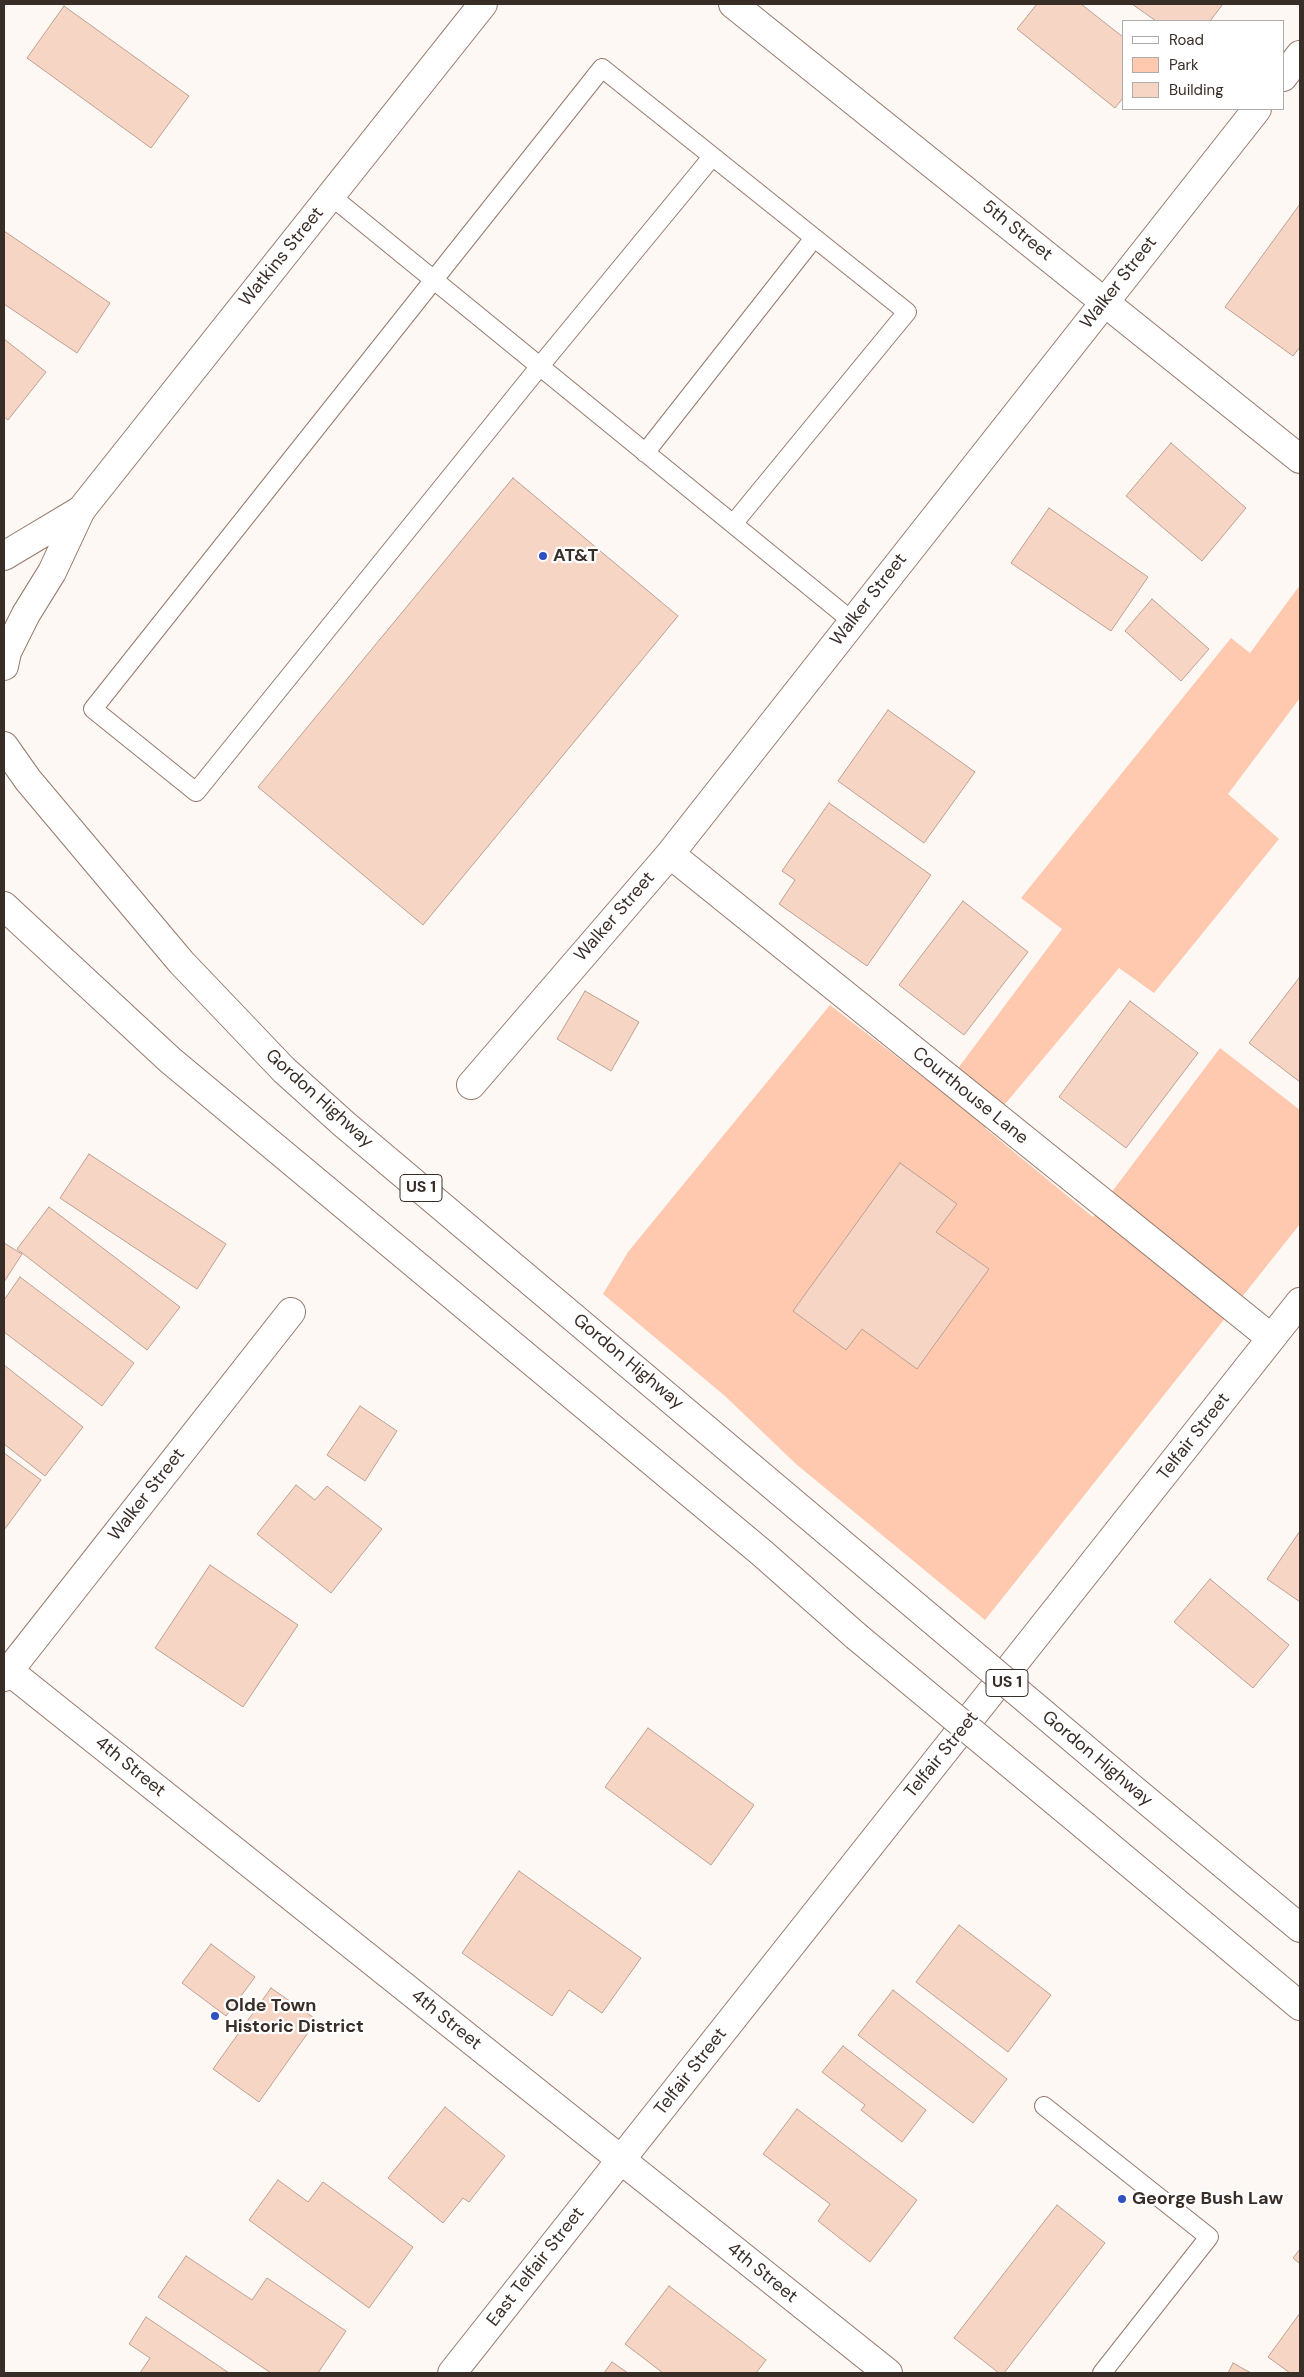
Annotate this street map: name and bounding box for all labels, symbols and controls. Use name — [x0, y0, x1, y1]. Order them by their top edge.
legend — [1122, 20, 1284, 110]
text: Road — [1169, 30, 1204, 50]
text: Park — [1169, 55, 1199, 75]
text: Building — [1169, 80, 1224, 100]
street label: 5th Street — [977, 196, 1057, 266]
street label: Watkins Street — [235, 203, 329, 311]
street label: Walker Street — [1076, 232, 1162, 334]
place label: AT&T — [553, 545, 598, 567]
street label: Walker Street — [826, 549, 912, 651]
marker: AT&T — [537, 550, 549, 562]
street label: Walker Street — [570, 868, 660, 966]
street label: Courthouse Lane — [908, 1043, 1032, 1149]
street label: Gordon Highway — [261, 1045, 377, 1153]
road number: US 1 — [400, 1174, 442, 1202]
street label: Gordon Highway — [568, 1309, 688, 1415]
street label: Telfair Street — [1153, 1389, 1235, 1485]
street label: Walker Street — [104, 1444, 190, 1546]
road number: US 1 — [986, 1670, 1028, 1696]
street label: Gordon Highway — [1037, 1706, 1157, 1812]
street label: Telfair Street — [901, 1707, 983, 1803]
street label: 4th Street — [91, 1732, 169, 1802]
street label: 4th Street — [407, 1985, 485, 2055]
place label: Olde Town Historic District — [225, 1995, 364, 2038]
marker: Olde Town Historic District — [209, 2010, 221, 2022]
street label: Telfair Street — [650, 2024, 732, 2120]
place label: George Bush Law — [1132, 2188, 1283, 2210]
marker: George Bush Law — [1116, 2193, 1128, 2205]
street label: East Telfair Street — [483, 2203, 589, 2331]
street label: 4th Street — [723, 2238, 801, 2308]

